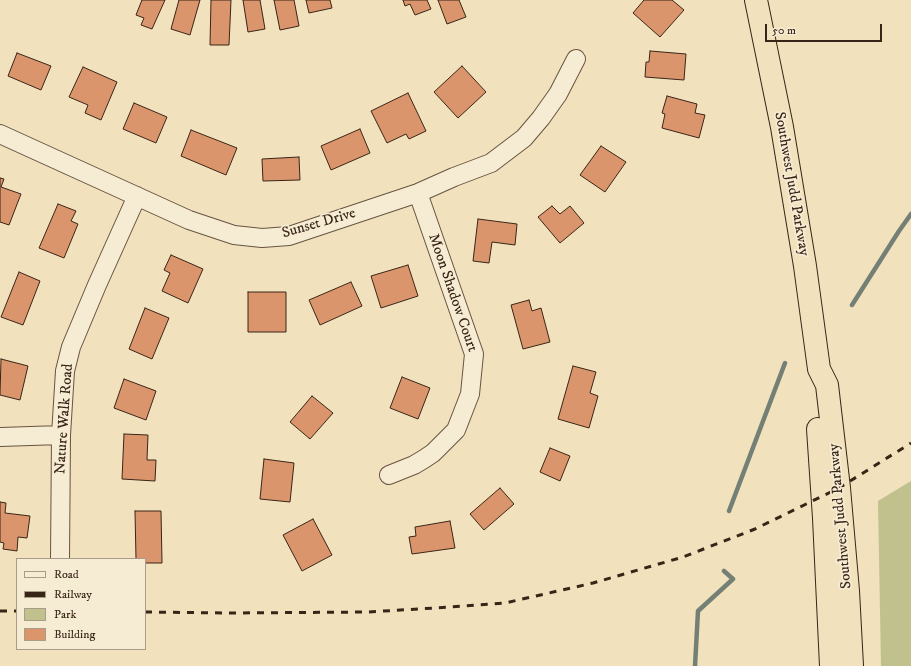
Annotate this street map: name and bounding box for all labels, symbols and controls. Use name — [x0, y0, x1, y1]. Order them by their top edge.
scale bar — [767, 16, 884, 42]
text: 50 m — [772, 23, 796, 38]
street label: Southwest Judd Parkway — [769, 111, 813, 257]
street label: Sunset Drive — [280, 205, 358, 243]
street label: Moon Shadow Court — [423, 232, 481, 354]
street label: Nature Walk Road — [52, 363, 78, 475]
street label: Southwest Judd Parkway — [826, 443, 856, 589]
legend — [16, 558, 146, 650]
text: Road — [54, 567, 79, 582]
text: Railway — [54, 587, 92, 602]
text: Park — [54, 607, 76, 622]
text: Building — [54, 627, 95, 642]

